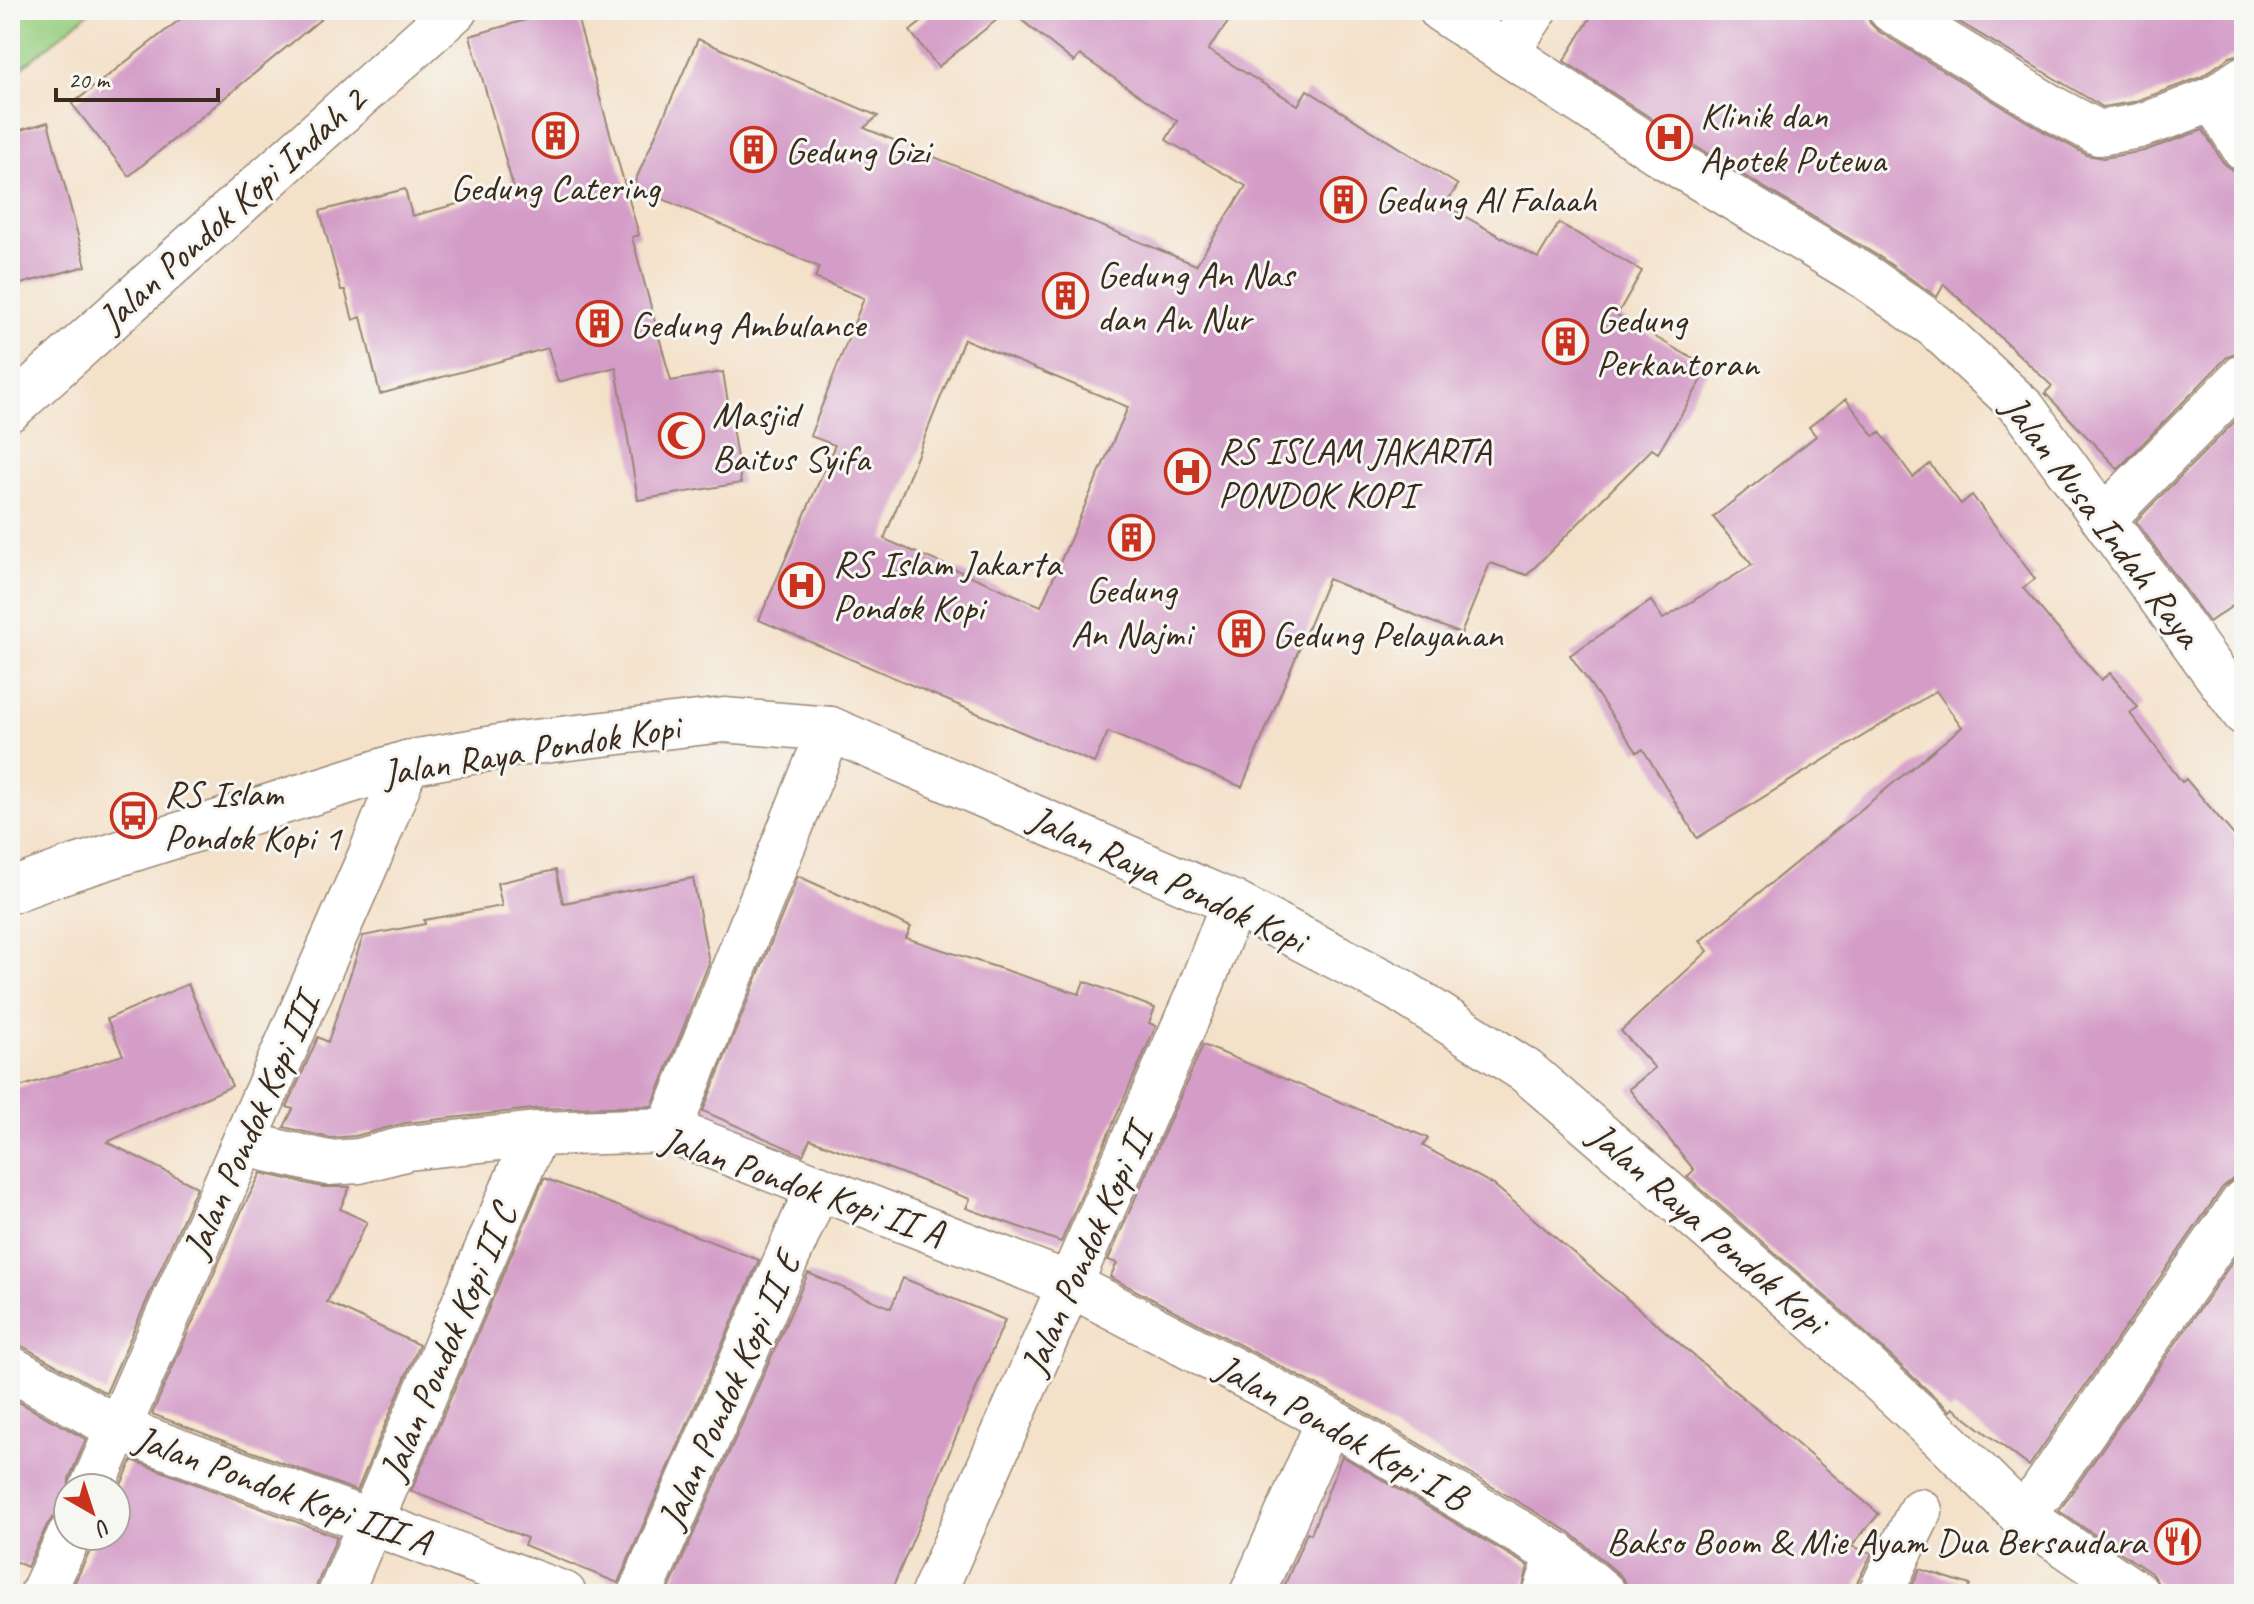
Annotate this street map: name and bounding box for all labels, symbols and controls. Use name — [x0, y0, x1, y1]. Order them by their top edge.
scale bar — [56, 52, 218, 102]
text: 20 m — [68, 65, 111, 95]
street label: Jalan Pondok Kopi Indah 2 — [87, 75, 377, 343]
place label: Klinik dan Apotek Putewa — [1700, 92, 1888, 183]
building icon: Gedung Catering — [531, 112, 579, 160]
hospital icon: Klinik dan Apotek Putewa — [1645, 113, 1693, 161]
building icon: Gedung Gizi — [730, 126, 778, 174]
place label: Gedung Gizi — [785, 127, 934, 174]
place label: Gedung Catering — [450, 164, 661, 211]
building icon: Gedung Al Falaah — [1320, 175, 1368, 223]
place label: Gedung Al Falaah — [1375, 176, 1597, 223]
place label: Gedung An Nas dan An Nur — [1097, 251, 1297, 342]
building icon: Gedung An Nas dan An Nur — [1042, 272, 1090, 320]
place label: Gedung Perkantoran — [1596, 296, 1760, 387]
building icon: Gedung Ambulance — [575, 300, 623, 348]
place label: Gedung Ambulance — [630, 301, 868, 348]
building icon: Gedung Perkantoran — [1541, 317, 1589, 365]
street label: Jalan Nusa Indah Raya — [1991, 384, 2214, 658]
place label: Masjid Baitus Syifa — [712, 391, 872, 482]
mosque icon: Masjid Baitus Syifa — [657, 412, 705, 460]
place label: RS ISLAM JAKARTA PONDOK KOPI — [1218, 427, 1492, 518]
hospital icon: RS ISLAM JAKARTA PONDOK KOPI — [1163, 448, 1211, 496]
building icon: Gedung An Najmi — [1107, 514, 1155, 562]
place label: RS Islam Jakarta Pondok Kopi — [833, 540, 1063, 631]
hospital icon: RS Islam Jakarta Pondok Kopi — [778, 561, 826, 609]
place label: Gedung An Najmi — [1071, 566, 1195, 657]
building icon: Gedung Pelayanan — [1217, 610, 1265, 658]
place label: Gedung Pelayanan — [1272, 611, 1505, 658]
street label: Jalan Raya Pondok Kopi — [377, 703, 687, 797]
place label: RS Islam Pondok Kopi 1 — [164, 770, 343, 861]
bus stop icon: RS Islam Pondok Kopi 1 — [109, 791, 157, 839]
street label: Jalan Raya Pondok Kopi — [1020, 794, 1317, 965]
street label: Jalan Pondok Kopi III — [171, 980, 333, 1267]
street label: Jalan Pondok Kopi II — [1009, 1111, 1165, 1384]
street label: Jalan Raya Pondok Kopi — [1578, 1111, 1839, 1347]
street label: Jalan Pondok Kopi II A — [654, 1115, 951, 1257]
street label: Jalan Pondok Kopi II C — [368, 1193, 529, 1489]
street label: Jalan Pondok Kopi II E — [646, 1240, 813, 1537]
street label: Jalan Pondok Kopi I B — [1206, 1342, 1478, 1522]
street label: Jalan Pondok Kopi III A — [127, 1414, 439, 1566]
north arrow — [52, 1472, 132, 1552]
text: U — [88, 1513, 117, 1544]
restaurant icon: Bakso Boom & Mie Ayam Dua Bersaudara — [2153, 1517, 2201, 1565]
place label: Bakso Boom & Mie Ayam Dua Bersaudara — [1607, 1518, 2148, 1565]

